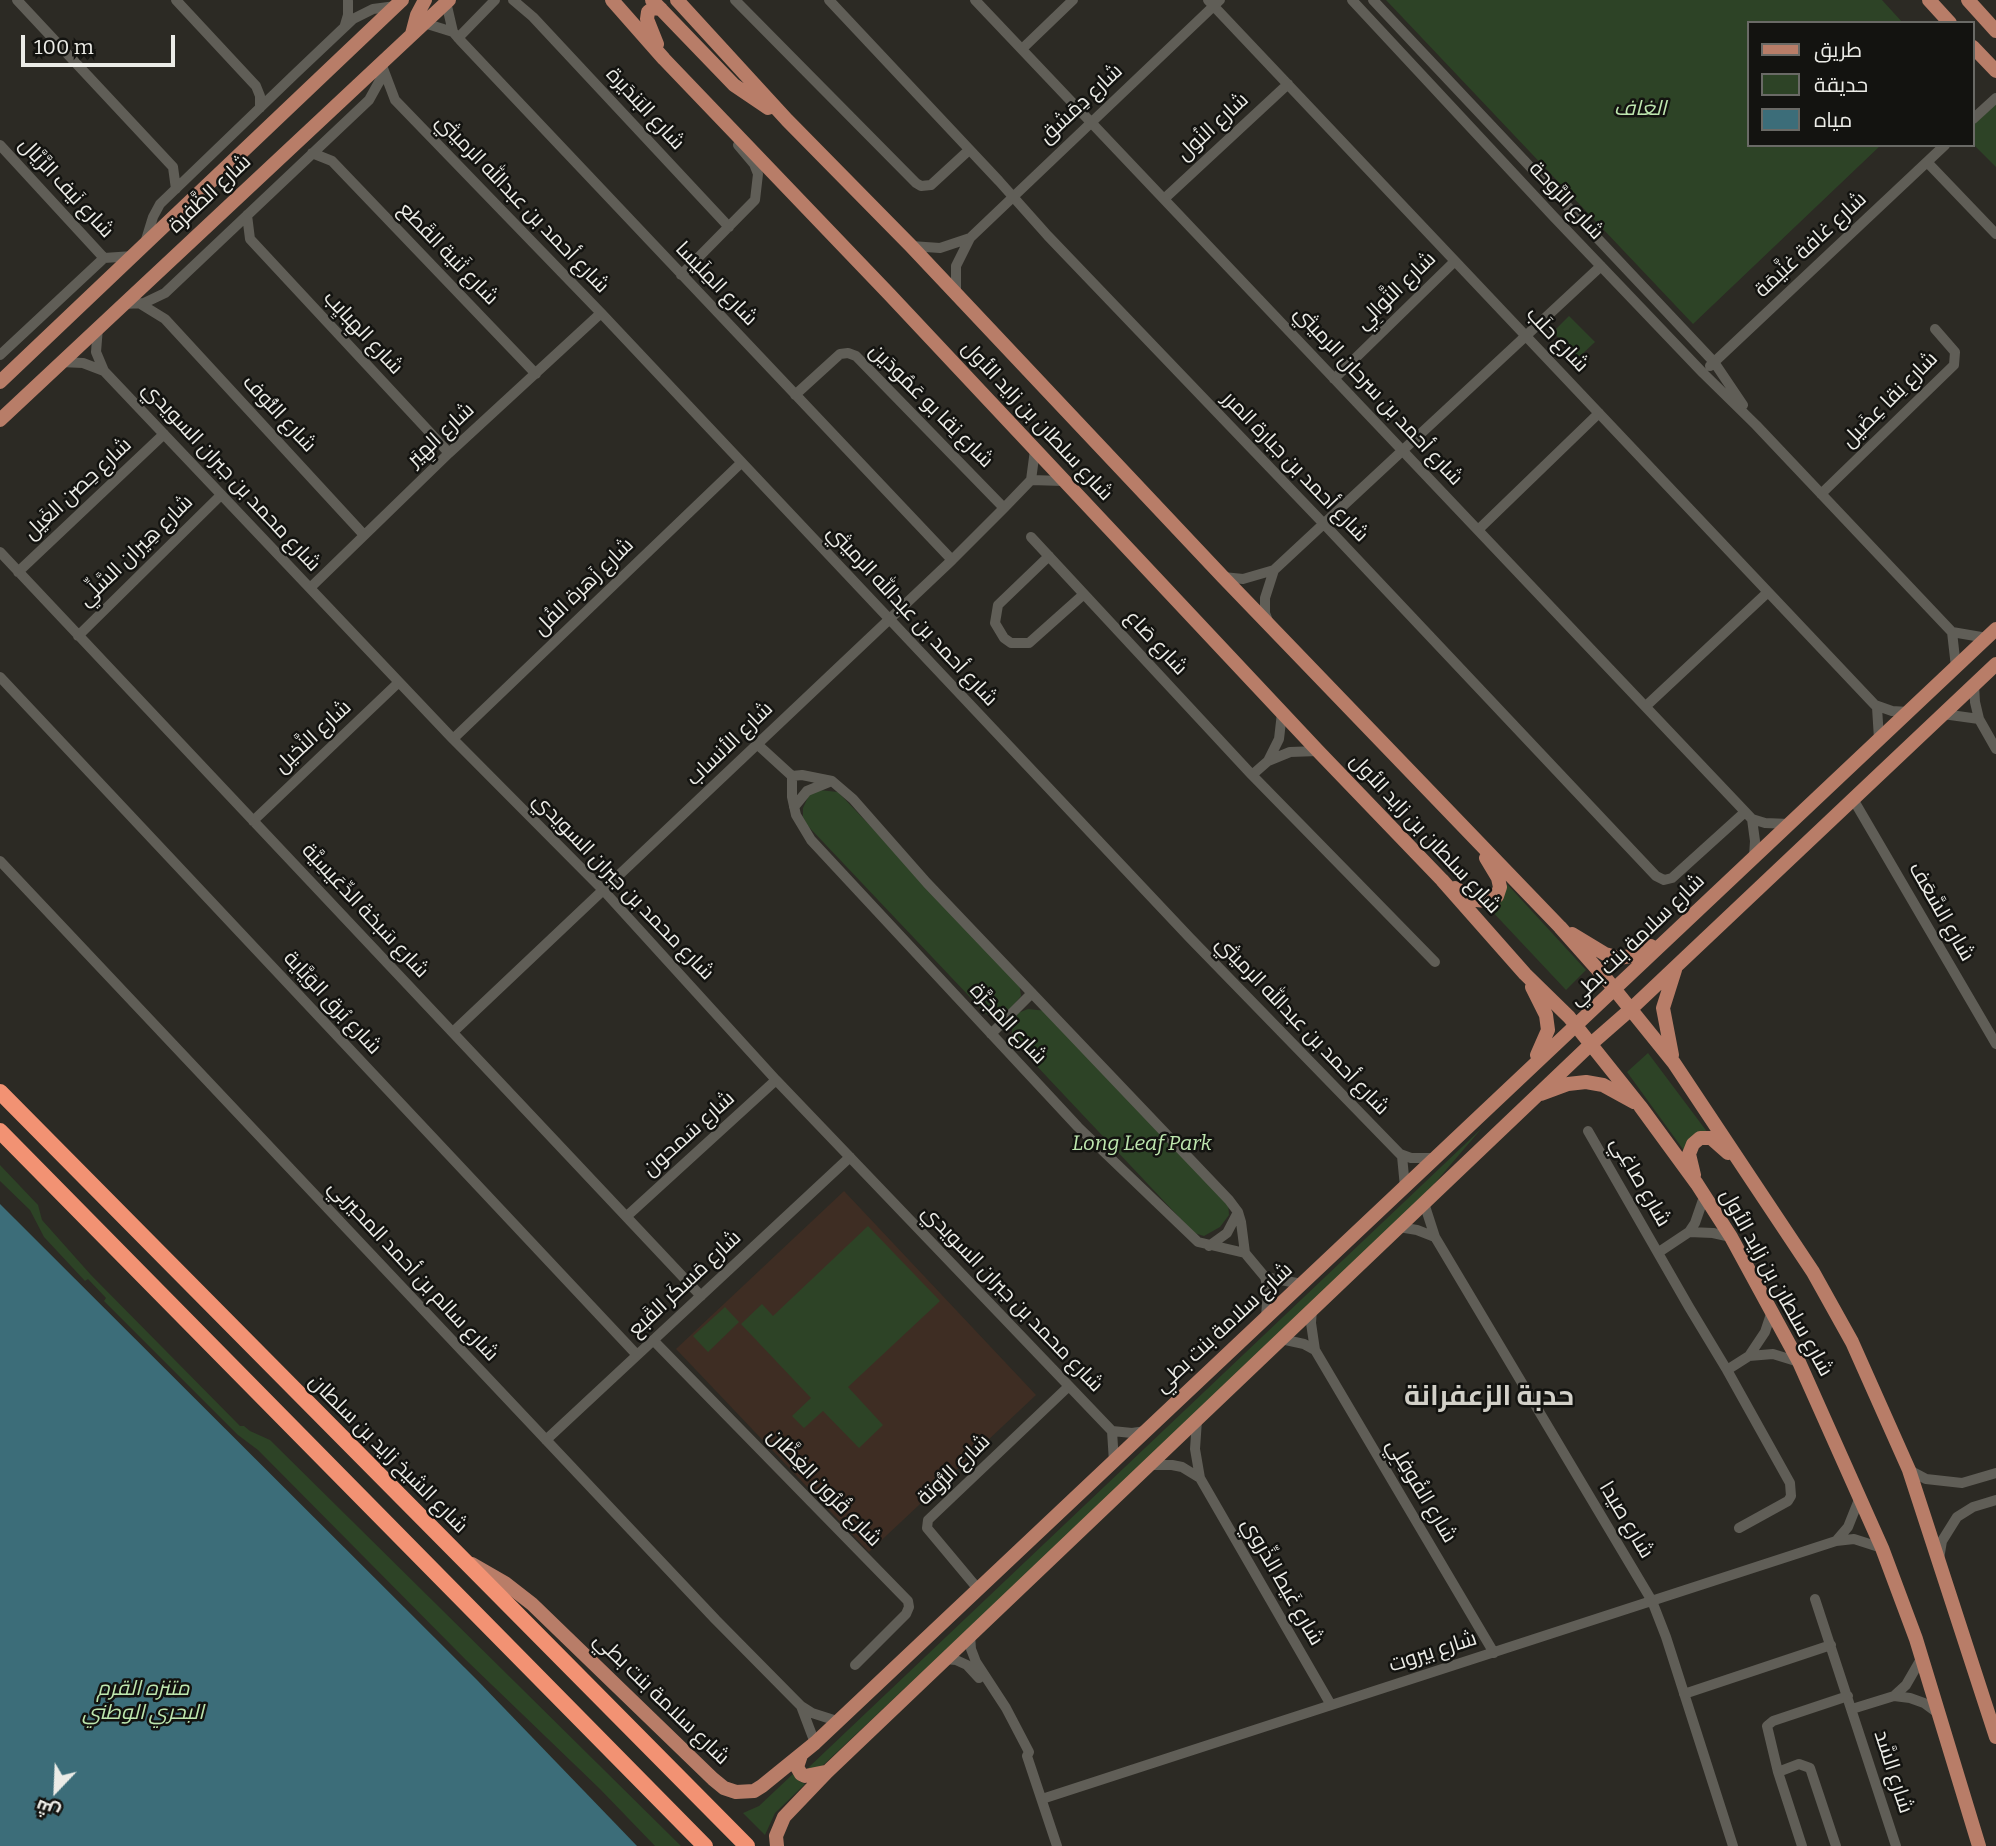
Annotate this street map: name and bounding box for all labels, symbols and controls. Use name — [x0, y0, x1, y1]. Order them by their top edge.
scale bar — [24, 21, 178, 65]
legend — [1748, 21, 1975, 147]
text: 100 m — [34, 34, 94, 60]
text: طريق — [1814, 37, 1862, 63]
street label: شارع دِمَشق — [1034, 59, 1128, 149]
street label: شارع البَندَيرة — [600, 62, 690, 156]
text: حديقة — [1814, 72, 1868, 98]
street label: شارع النُول — [1172, 88, 1254, 166]
park label: الغاف — [1614, 96, 1666, 122]
text: مياه — [1814, 107, 1852, 133]
street label: شارع أحمد بن عبدالله الرميثي — [430, 109, 614, 299]
street label: شارع نَيف الرَّيَّال — [13, 133, 119, 243]
street label: شارع الظَّفرة — [163, 149, 257, 239]
street label: شارع الرَّوحة — [1523, 157, 1609, 245]
street label: شارع غافة غنَّيمَة — [1750, 187, 1872, 303]
street label: شارع ثَنية القَطع — [393, 197, 503, 311]
street label: شارع المِلَيسا — [670, 237, 762, 331]
street label: شارع التَّوالِي — [1351, 247, 1441, 335]
street label: شارع الهِبايِب — [318, 286, 408, 380]
street label: شارع أحمد بن سرحان الرميثي — [1288, 301, 1468, 491]
street label: شارع حلَب — [1520, 302, 1594, 378]
street label: شارع سلطان بن زايد الأول — [956, 336, 1118, 506]
street label: شارع نِقا بو عَمُودَين — [864, 339, 998, 473]
street label: شارع نِقا عِضَيل — [1837, 347, 1943, 453]
street label: شارع النُّوف — [237, 370, 321, 458]
street label: شارع محمد بن جبران السويدي — [136, 377, 326, 577]
street label: شارع أحمد بن جبارة المرر — [1217, 386, 1373, 548]
street label: شارع الهِيَر — [402, 398, 480, 472]
street label: شارع حِصن الغَيل — [19, 433, 137, 545]
street label: شارع هِيران السَّلِّي — [73, 490, 199, 612]
street label: شارع أحمد بن عبدالله الرميثي — [821, 520, 1003, 712]
street label: شارع زَهرة الفُل — [529, 533, 639, 641]
street label: شارع صَاع — [1120, 605, 1192, 681]
street label: شارع النَّخيل — [269, 695, 357, 779]
street label: شارع الأنساب — [682, 697, 778, 791]
street label: شارع سلطان بن زايد الأول — [1344, 749, 1506, 919]
street label: شارع محمد بن جبران السويدي — [527, 788, 719, 986]
street label: شارع سَبخة الدِّعَيسِيَّة — [296, 838, 434, 984]
street label: شارع السَّعَف — [1903, 858, 1979, 966]
street label: شارع سلامة بنت بطي — [1564, 869, 1710, 1011]
street label: شارع أحمد بن عبدالله الرميثي — [1210, 931, 1394, 1121]
street label: شارع بُرق الوَيَّاية — [278, 946, 386, 1060]
street label: شارع المَجَرَّة — [964, 978, 1052, 1070]
street label: شارع سَمحون — [638, 1086, 740, 1182]
park label: Long Leaf Park — [1072, 1131, 1212, 1157]
street label: شارع صاغِي — [1604, 1133, 1676, 1231]
street label: شارع سالم بن أحمد المحيربي — [322, 1175, 504, 1367]
street label: شارع سلطان بن زايد الأول — [1714, 1185, 1838, 1381]
street label: شارع محمد بن جبران السويدي — [916, 1200, 1108, 1398]
street label: شارع مَسكَر القَبع — [623, 1225, 747, 1343]
street label: شارع سلامة بنت بطي — [1150, 1258, 1298, 1398]
street label: شارع الشيخ زايد بن سلطان — [303, 1369, 473, 1539]
district label: حدبة الزعفرانة — [1404, 1380, 1574, 1414]
street label: شارع قُرُون الغِظَّان — [761, 1424, 887, 1552]
street label: شارع الرُّوتة — [912, 1429, 996, 1511]
street label: شارع الفُوفِلِي — [1380, 1434, 1462, 1548]
street label: شارع صيدا — [1593, 1477, 1659, 1563]
street label: شارع غَيط الذِّروي — [1235, 1514, 1329, 1650]
street label: شارع بيروت — [1386, 1626, 1480, 1678]
street label: شارع سلامة بنت بطي — [588, 1628, 734, 1770]
park label: متنزه القرم البحري الوطني — [82, 1676, 204, 1726]
street label: شارع السَّد — [1868, 1727, 1918, 1817]
north arrow — [21, 1755, 91, 1825]
text: ش — [32, 1794, 63, 1825]

